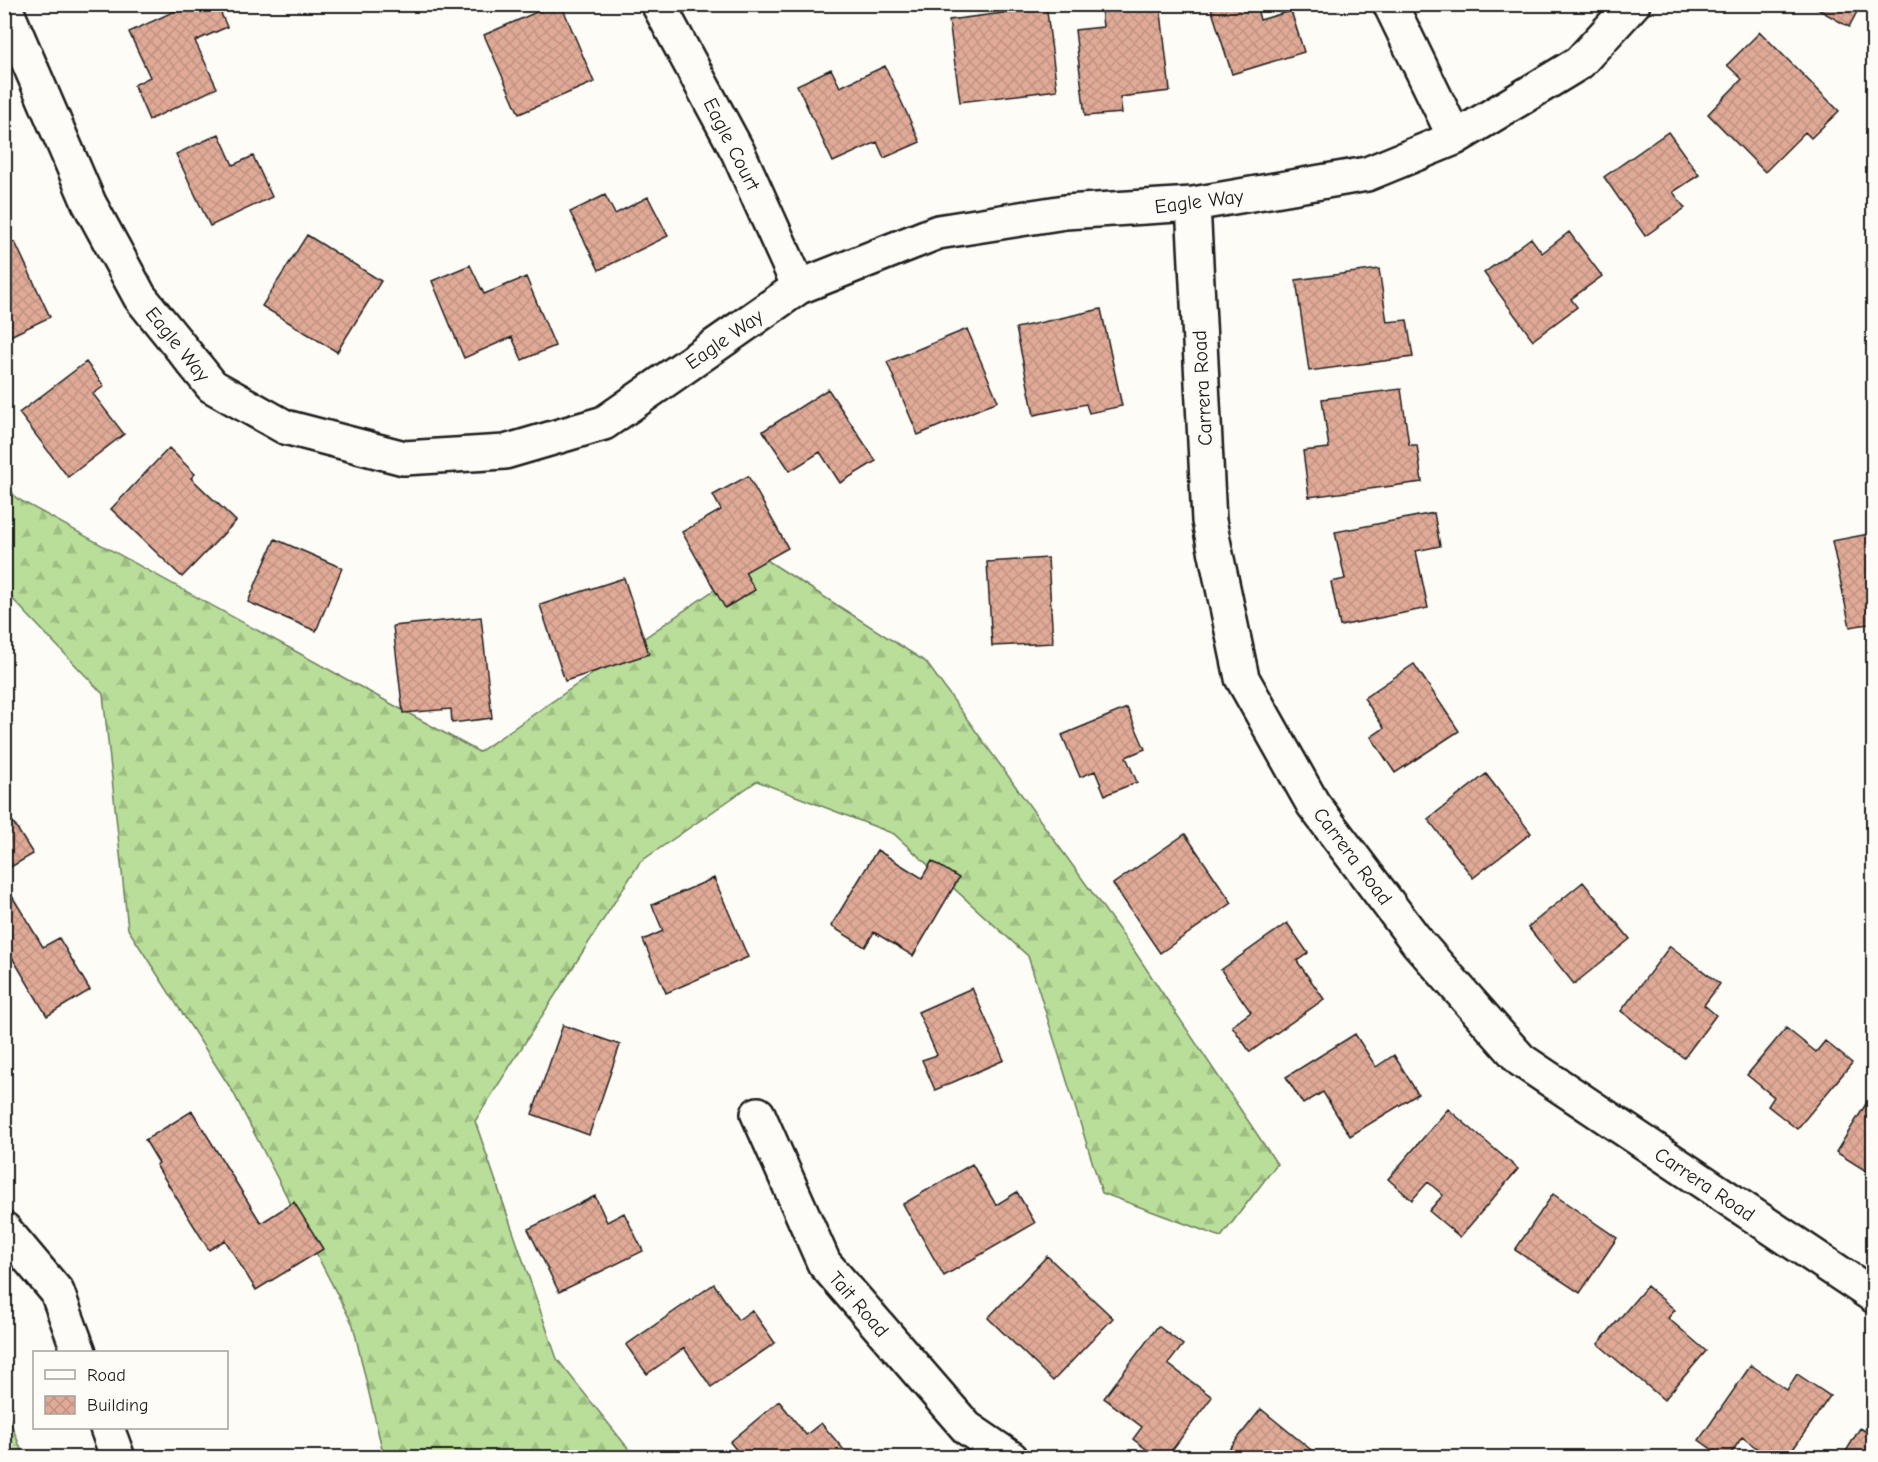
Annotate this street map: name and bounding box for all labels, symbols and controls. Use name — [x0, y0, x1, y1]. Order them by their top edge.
street label: Eagle Court — [698, 94, 765, 195]
street label: Eagle Way — [1153, 185, 1245, 218]
street label: Eagle Way — [141, 302, 215, 386]
street label: Eagle Way — [681, 304, 768, 374]
street label: Carrera Road — [1188, 330, 1217, 446]
street label: Carrera Road — [1309, 803, 1397, 909]
street label: Carrera Road — [1650, 1142, 1759, 1226]
street label: Tait Road — [824, 1267, 893, 1342]
legend — [33, 1351, 228, 1429]
text: Road — [87, 1365, 126, 1386]
text: Building — [87, 1395, 149, 1416]

